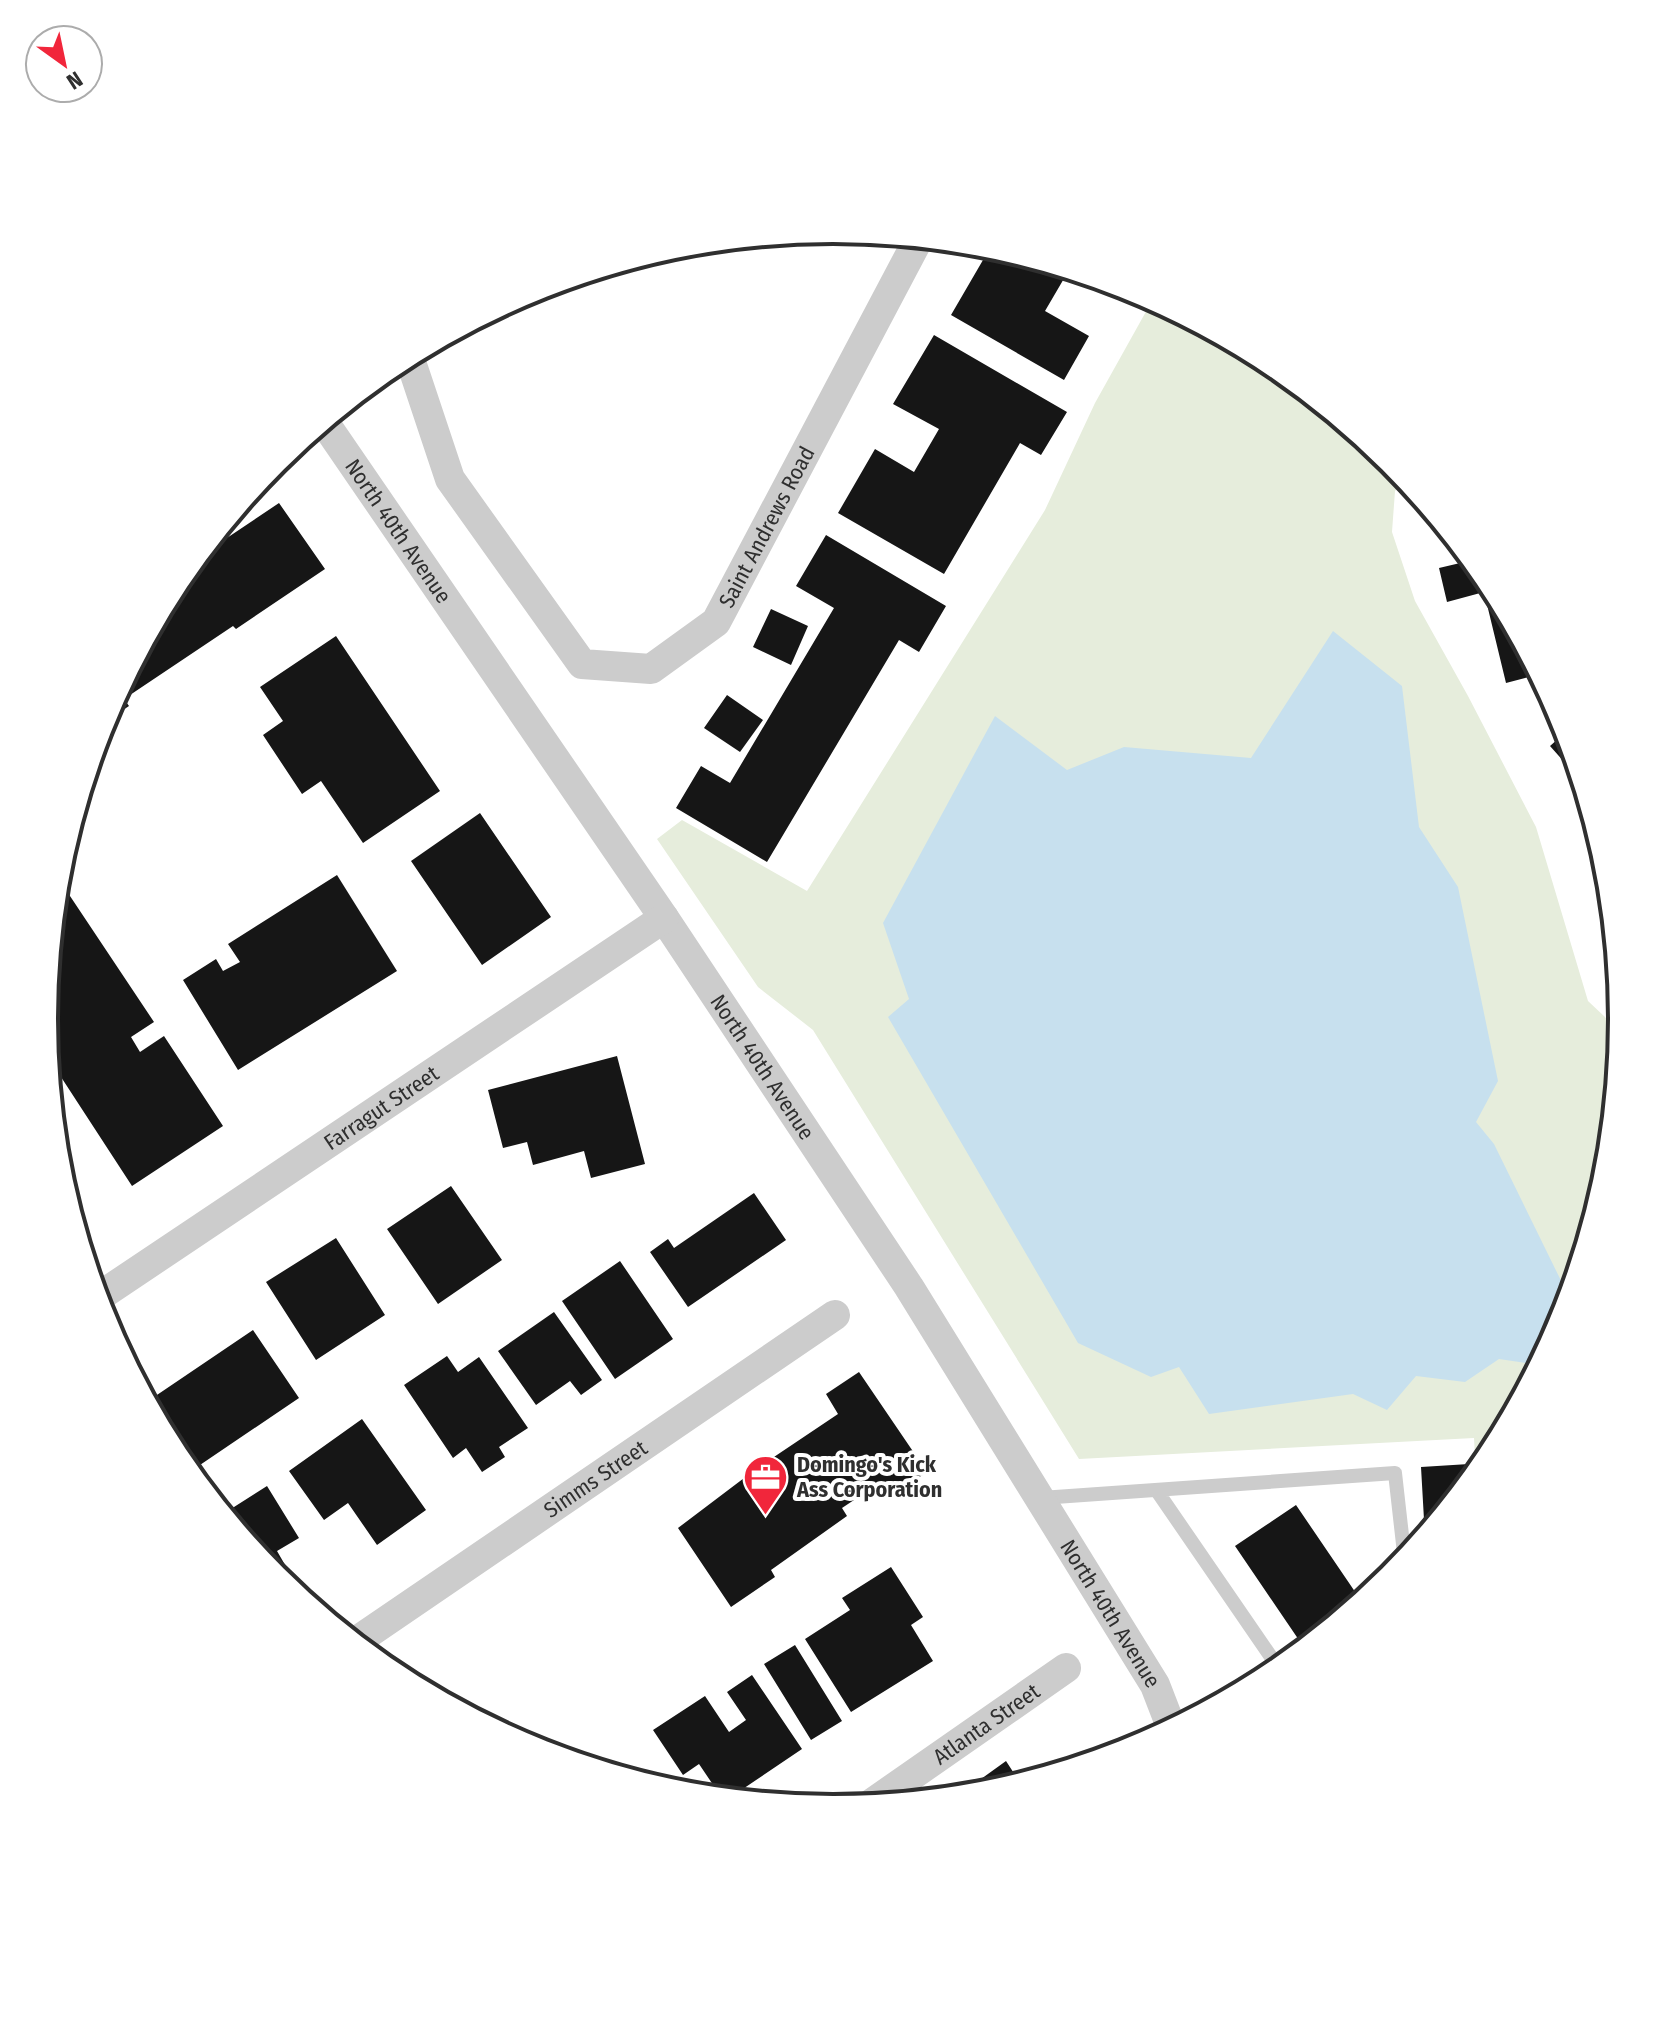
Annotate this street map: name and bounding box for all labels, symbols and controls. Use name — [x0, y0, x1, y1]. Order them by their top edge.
north arrow — [24, 24, 104, 104]
text: N — [62, 65, 88, 95]
street label: Saint Andrews Road — [713, 442, 820, 612]
street label: North 40th Avenue — [339, 454, 457, 608]
street label: North 40th Avenue — [704, 989, 820, 1145]
street label: Farragut Street — [319, 1059, 445, 1156]
street label: Simms Street — [539, 1434, 653, 1524]
place label: Domingo's Kick Ass Corporation — [796, 1451, 942, 1503]
office icon: Domingo's Kick Ass Corporation — [742, 1453, 790, 1516]
street label: North 40th Avenue — [1054, 1535, 1166, 1693]
street label: Atlanta Street — [928, 1677, 1046, 1771]

